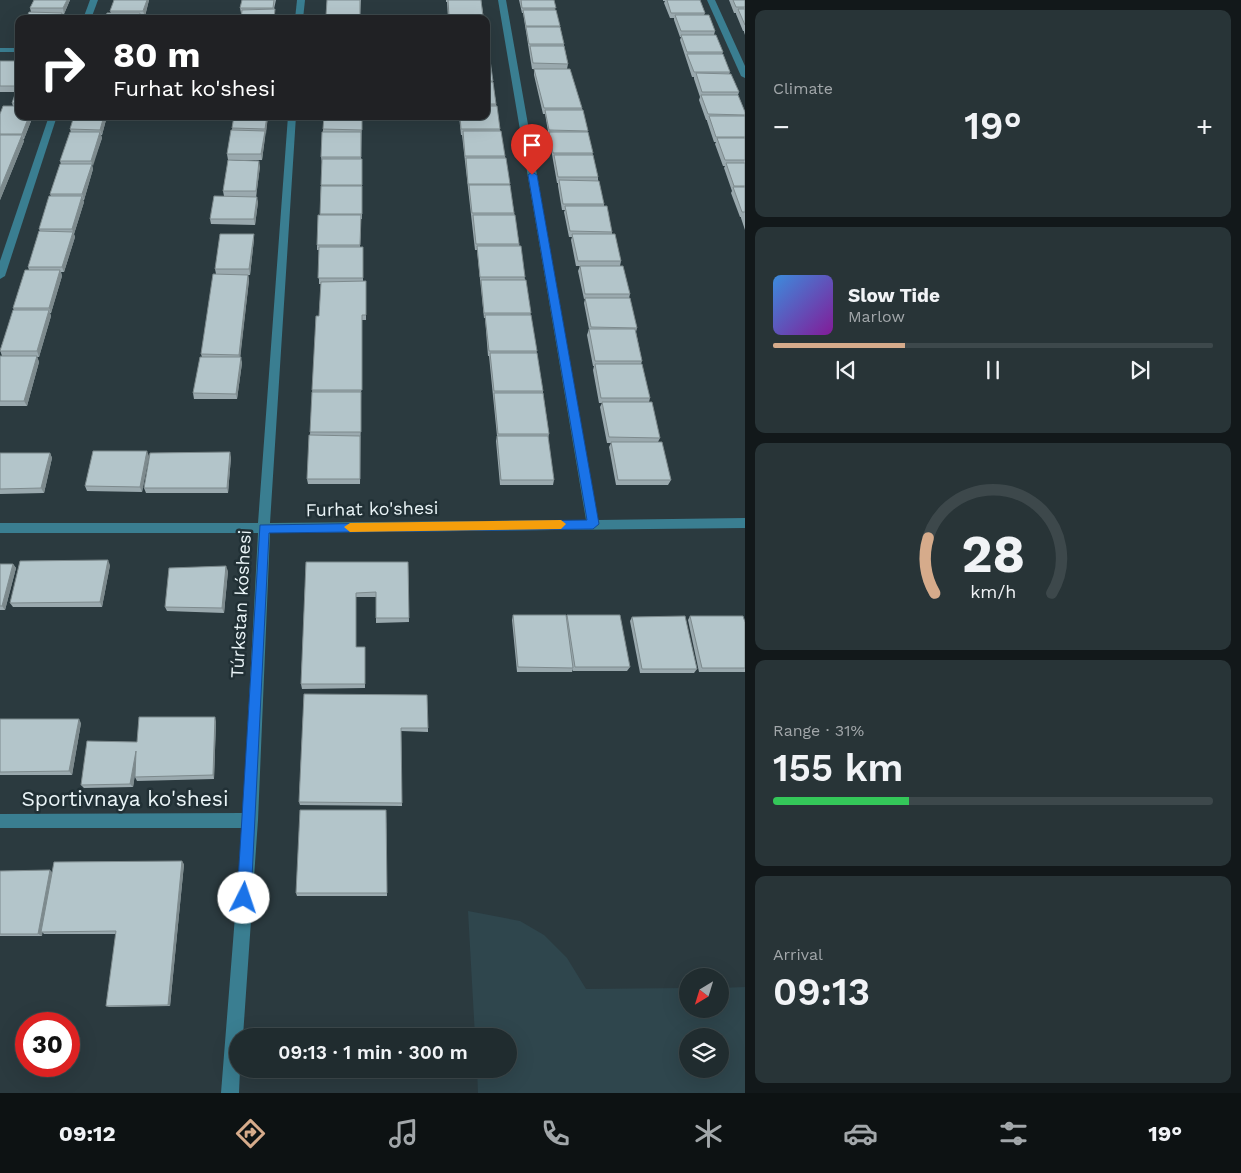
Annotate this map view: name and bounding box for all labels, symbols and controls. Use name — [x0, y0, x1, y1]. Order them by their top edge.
text: 80 m — [113, 34, 200, 76]
icon: right — [30, 35, 95, 100]
text: Furhat ko'shesi — [113, 76, 276, 101]
text: Climate — [773, 79, 833, 98]
text: 19° — [964, 104, 1022, 148]
text: − — [773, 110, 790, 143]
text: + — [1196, 110, 1213, 143]
pin — [511, 124, 553, 175]
icon: arrive — [518, 131, 546, 159]
text: Slow Tide — [848, 284, 940, 307]
text: Marlow — [848, 307, 905, 326]
icon: previous — [832, 356, 860, 384]
icon: pause — [979, 356, 1007, 384]
icon: next — [1126, 356, 1154, 384]
street label: Furhat ko'shesi — [305, 497, 439, 520]
text: 28 — [961, 524, 1025, 585]
street label: Túrkstan kóshesi — [226, 529, 255, 679]
text: km/h — [970, 581, 1016, 602]
text: Range · 31% — [773, 721, 864, 740]
text: 155 km — [773, 746, 903, 790]
street label: Sportivnaya ko'shesi — [22, 786, 229, 811]
position arrow — [217, 871, 269, 923]
text: Arrival — [773, 945, 823, 964]
north arrow — [679, 968, 729, 1018]
map controls — [679, 968, 729, 1078]
text: 09:13 — [773, 970, 870, 1014]
speed limit sign: 30 — [15, 1012, 80, 1077]
button: layers — [679, 1028, 729, 1078]
text: 09:13 · 1 min · 300 m — [278, 1041, 468, 1064]
icon: directions — [233, 1116, 268, 1151]
icon: music — [386, 1116, 421, 1151]
icon: phone — [538, 1116, 573, 1151]
icon: climate — [691, 1116, 726, 1151]
icon: car — [843, 1116, 878, 1151]
icon: filters — [996, 1116, 1031, 1151]
text: 09:12 — [59, 1121, 116, 1146]
text: 19° — [1148, 1121, 1182, 1146]

